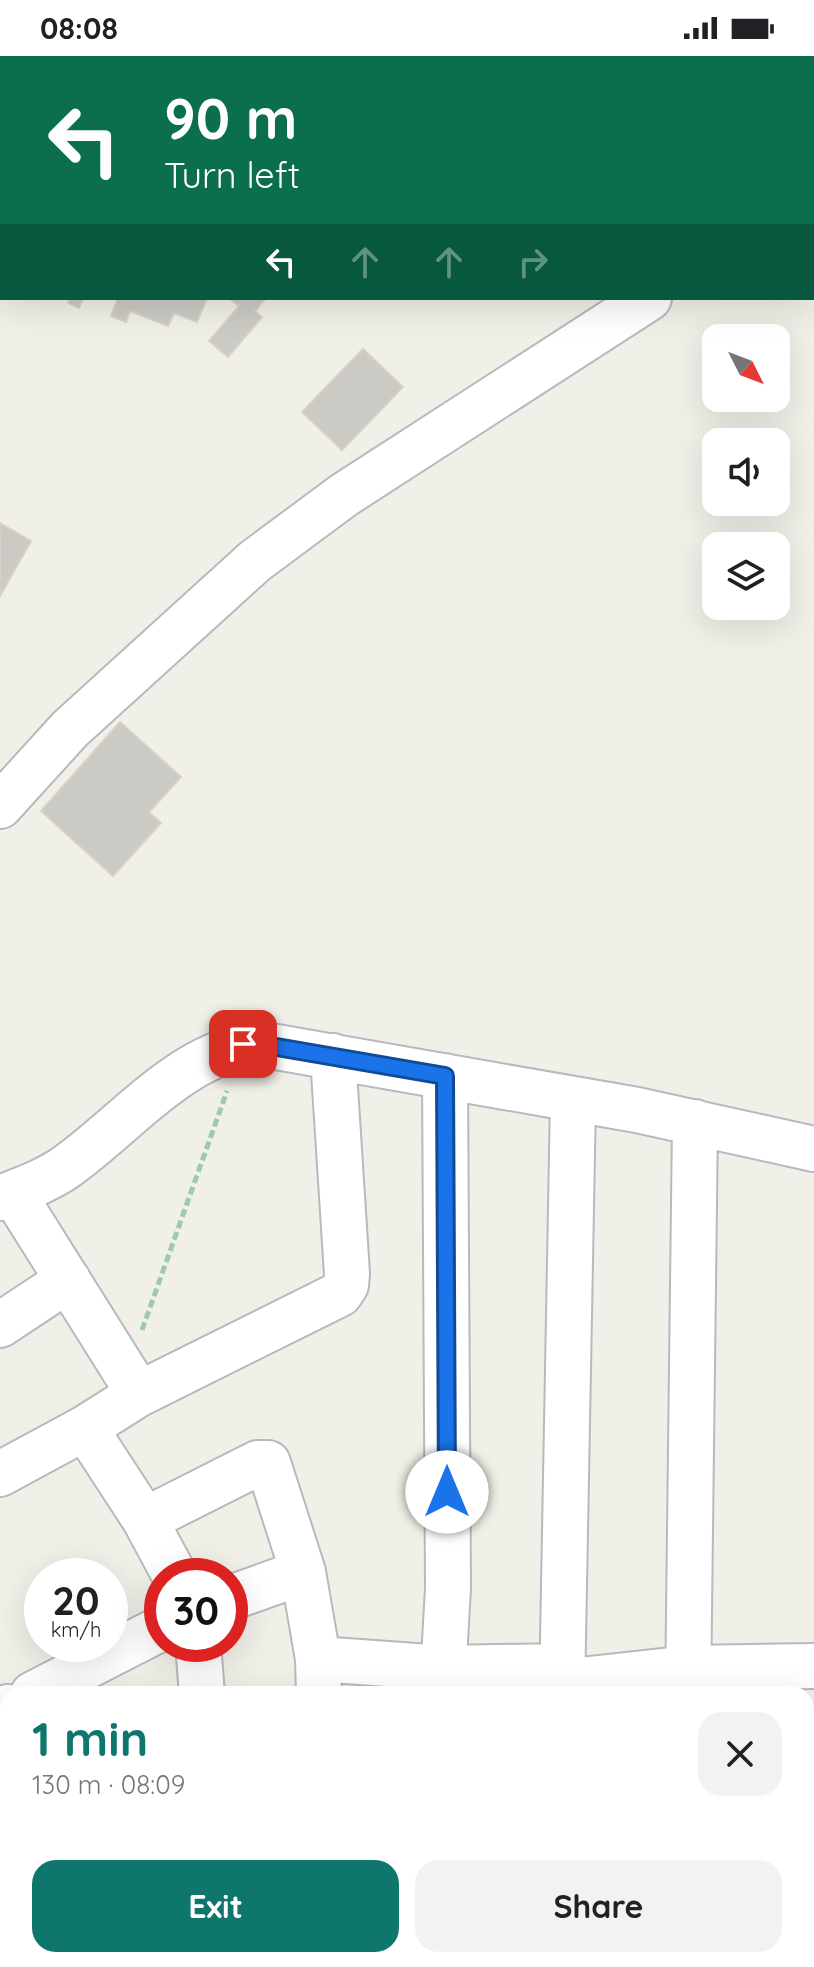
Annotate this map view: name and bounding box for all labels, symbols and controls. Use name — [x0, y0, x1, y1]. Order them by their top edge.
text: 08:08 — [40, 9, 118, 47]
text: 90 m — [164, 83, 298, 153]
icon: left — [32, 88, 136, 192]
text: Turn left — [164, 152, 300, 197]
icon: left — [259, 240, 303, 284]
icon: ahead — [343, 240, 387, 284]
icon: ahead — [427, 240, 471, 284]
icon: right — [511, 240, 555, 284]
north arrow — [702, 324, 790, 412]
map controls — [702, 324, 790, 620]
button: sound — [702, 428, 790, 516]
button: layers — [702, 532, 790, 620]
pin — [209, 1010, 277, 1078]
icon: arrive — [221, 1022, 265, 1066]
position arrow — [405, 1450, 489, 1534]
speed limit sign: 30 — [144, 1558, 248, 1662]
text: 20 — [52, 1575, 100, 1625]
text: km/h — [51, 1617, 101, 1642]
text: 1 min — [32, 1708, 148, 1768]
button: close — [698, 1712, 782, 1796]
text: 130 m · 08:09 — [32, 1768, 185, 1801]
button: Exit — [32, 1860, 399, 1952]
button: Share — [415, 1860, 782, 1952]

